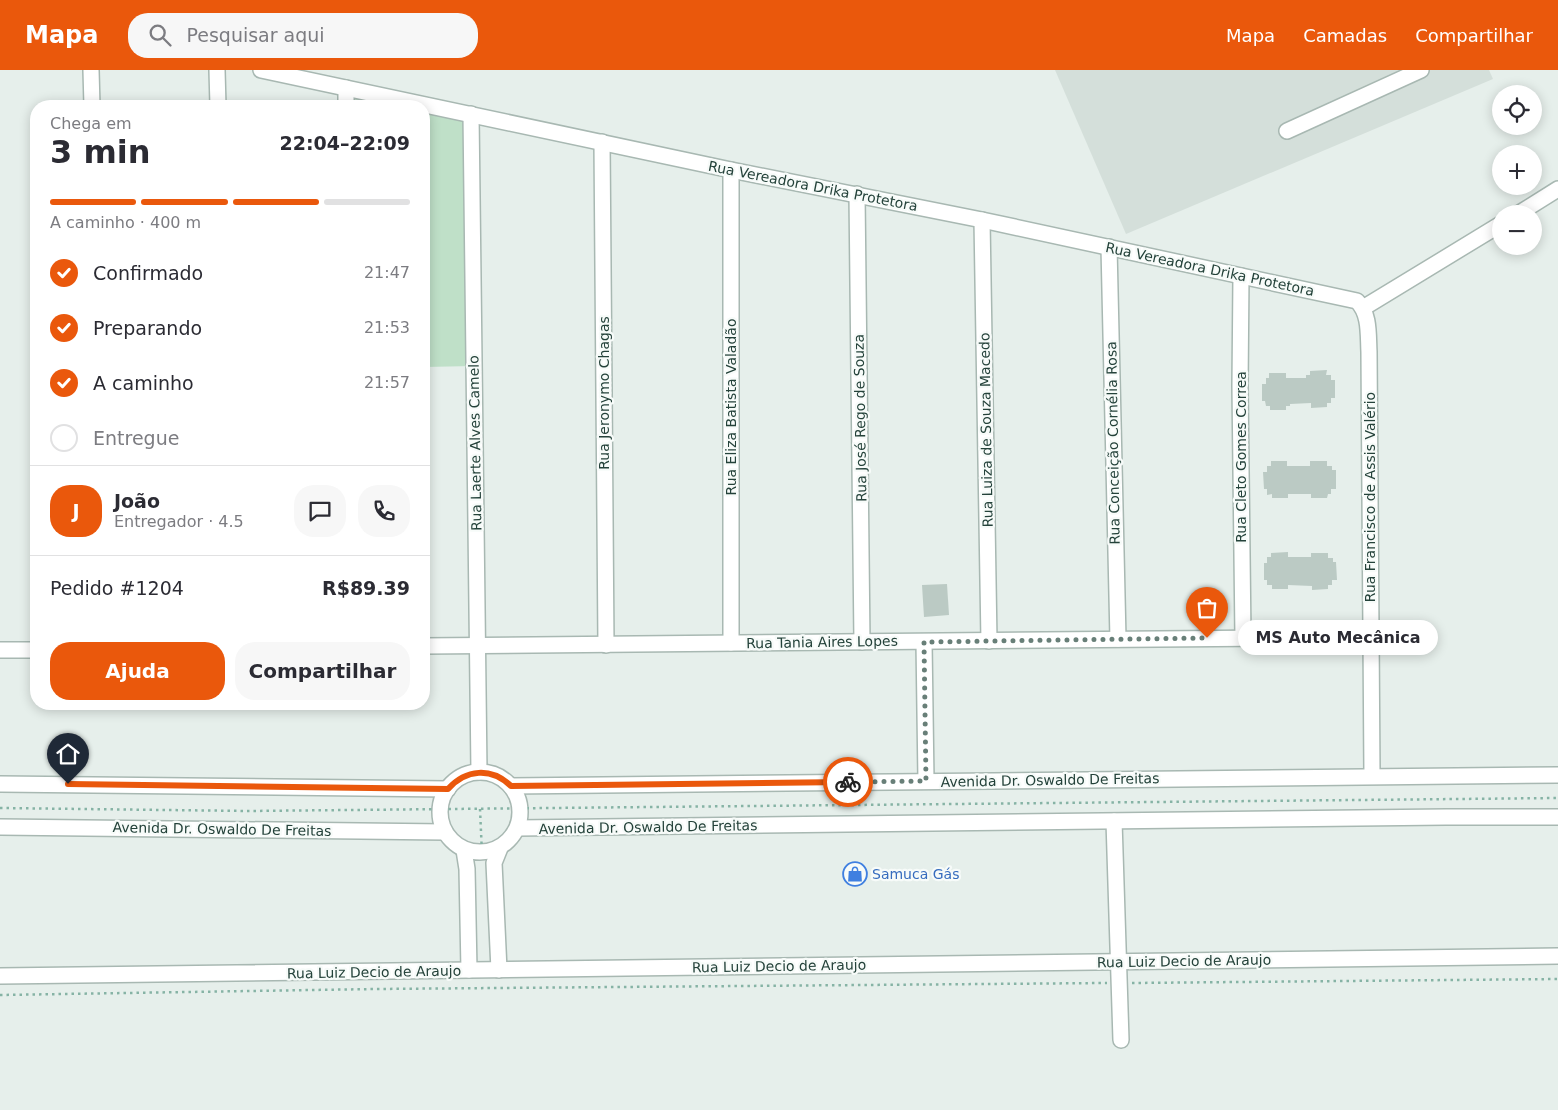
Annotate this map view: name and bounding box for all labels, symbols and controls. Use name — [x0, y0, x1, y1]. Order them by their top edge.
search box — [128, 13, 478, 58]
text: Mapa — [25, 21, 98, 49]
icon: search — [146, 21, 174, 49]
text: Pesquisar aqui — [186, 24, 325, 46]
text: Mapa — [1226, 25, 1275, 46]
text: Camadas — [1303, 25, 1387, 46]
text: Compartilhar — [1415, 25, 1533, 46]
map controls — [1492, 85, 1542, 255]
button: locate — [1492, 85, 1542, 135]
text: Chega em — [50, 114, 132, 133]
text: 22:04–22:09 — [280, 132, 410, 154]
text: 3 min — [50, 133, 151, 171]
button: + — [1492, 145, 1542, 195]
street label: Rua Vereadora Drika Protetora — [707, 158, 919, 214]
button: − — [1492, 205, 1542, 255]
text: A caminho · 400 m — [50, 213, 201, 232]
street label: Rua Vereadora Drika Protetora — [1104, 239, 1316, 299]
icon: check — [50, 259, 78, 287]
text: Confirmado — [93, 262, 203, 284]
text: 21:47 — [364, 263, 410, 282]
icon: check — [50, 314, 78, 342]
street label: Rua Jeronymo Chagas — [596, 316, 612, 470]
text: Preparando — [93, 317, 202, 339]
text: 21:53 — [364, 318, 410, 337]
street label: Rua Eliza Batista Valadão — [723, 319, 739, 495]
street label: Rua Luiza de Souza Macedo — [976, 332, 996, 528]
street label: Rua José Rego de Souza — [851, 334, 869, 502]
street label: Rua Conceição Cornélia Rosa — [1103, 341, 1123, 545]
street label: Rua Laerte Alves Camelo — [465, 355, 485, 531]
icon: check — [50, 369, 78, 397]
street label: Rua Cleto Gomes Correa — [1233, 371, 1249, 543]
text: A caminho — [93, 372, 194, 394]
text: 21:57 — [364, 373, 410, 392]
street label: Rua Francisco de Assis Valério — [1362, 392, 1378, 602]
text: Entregue — [93, 427, 179, 449]
button: chat — [294, 485, 346, 537]
button: phone — [358, 485, 410, 537]
text: João — [114, 490, 160, 512]
text: J — [72, 500, 80, 522]
text: Entregador · 4.5 — [114, 512, 244, 531]
text: Pedido #1204 — [50, 577, 184, 599]
text: R$89.39 — [322, 577, 410, 599]
pin — [1186, 587, 1228, 638]
icon: bag — [1193, 594, 1221, 622]
callout: MS Auto Mecânica — [1237, 620, 1437, 656]
text: MS Auto Mecânica — [1255, 628, 1421, 647]
street label: Rua Tania Aires Lopes — [746, 633, 898, 651]
button: Ajuda — [50, 642, 225, 700]
button: Compartilhar — [235, 642, 410, 700]
pin — [47, 733, 89, 784]
icon: home — [54, 740, 82, 768]
courier — [823, 757, 873, 807]
icon: bike — [834, 768, 862, 796]
street label: Avenida Dr. Oswaldo De Freitas — [940, 770, 1160, 790]
street label: Avenida Dr. Oswaldo De Freitas — [538, 817, 758, 837]
street label: Avenida Dr. Oswaldo De Freitas — [112, 819, 332, 839]
shop icon: Samuca Gás — [842, 861, 868, 887]
place label: Samuca Gás — [872, 866, 959, 882]
street label: Rua Luiz Decio de Araujo — [1097, 951, 1271, 971]
street label: Rua Luiz Decio de Araujo — [692, 956, 866, 976]
street label: Rua Luiz Decio de Araujo — [287, 962, 461, 982]

